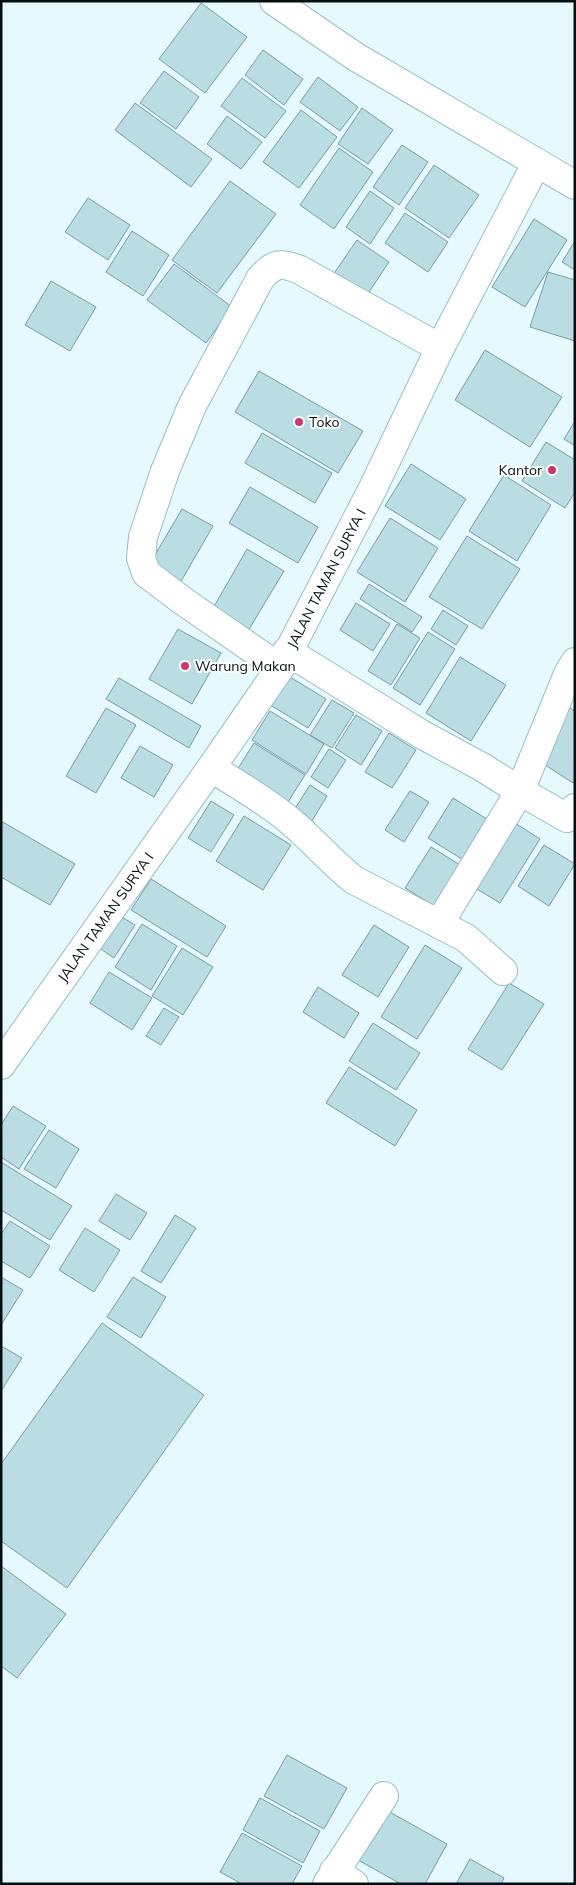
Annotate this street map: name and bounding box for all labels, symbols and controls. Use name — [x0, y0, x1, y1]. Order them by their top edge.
place label: Toko — [309, 413, 339, 431]
marker: Toko — [293, 416, 305, 428]
place label: Kantor — [499, 461, 543, 479]
marker: Kantor — [546, 464, 558, 476]
street label: JALAN TAMAN SURYA I — [283, 506, 370, 651]
place label: Warung Makan — [195, 657, 296, 675]
marker: Warung Makan — [179, 660, 191, 672]
street label: JALAN TAMAN SURYA I — [54, 849, 157, 986]

